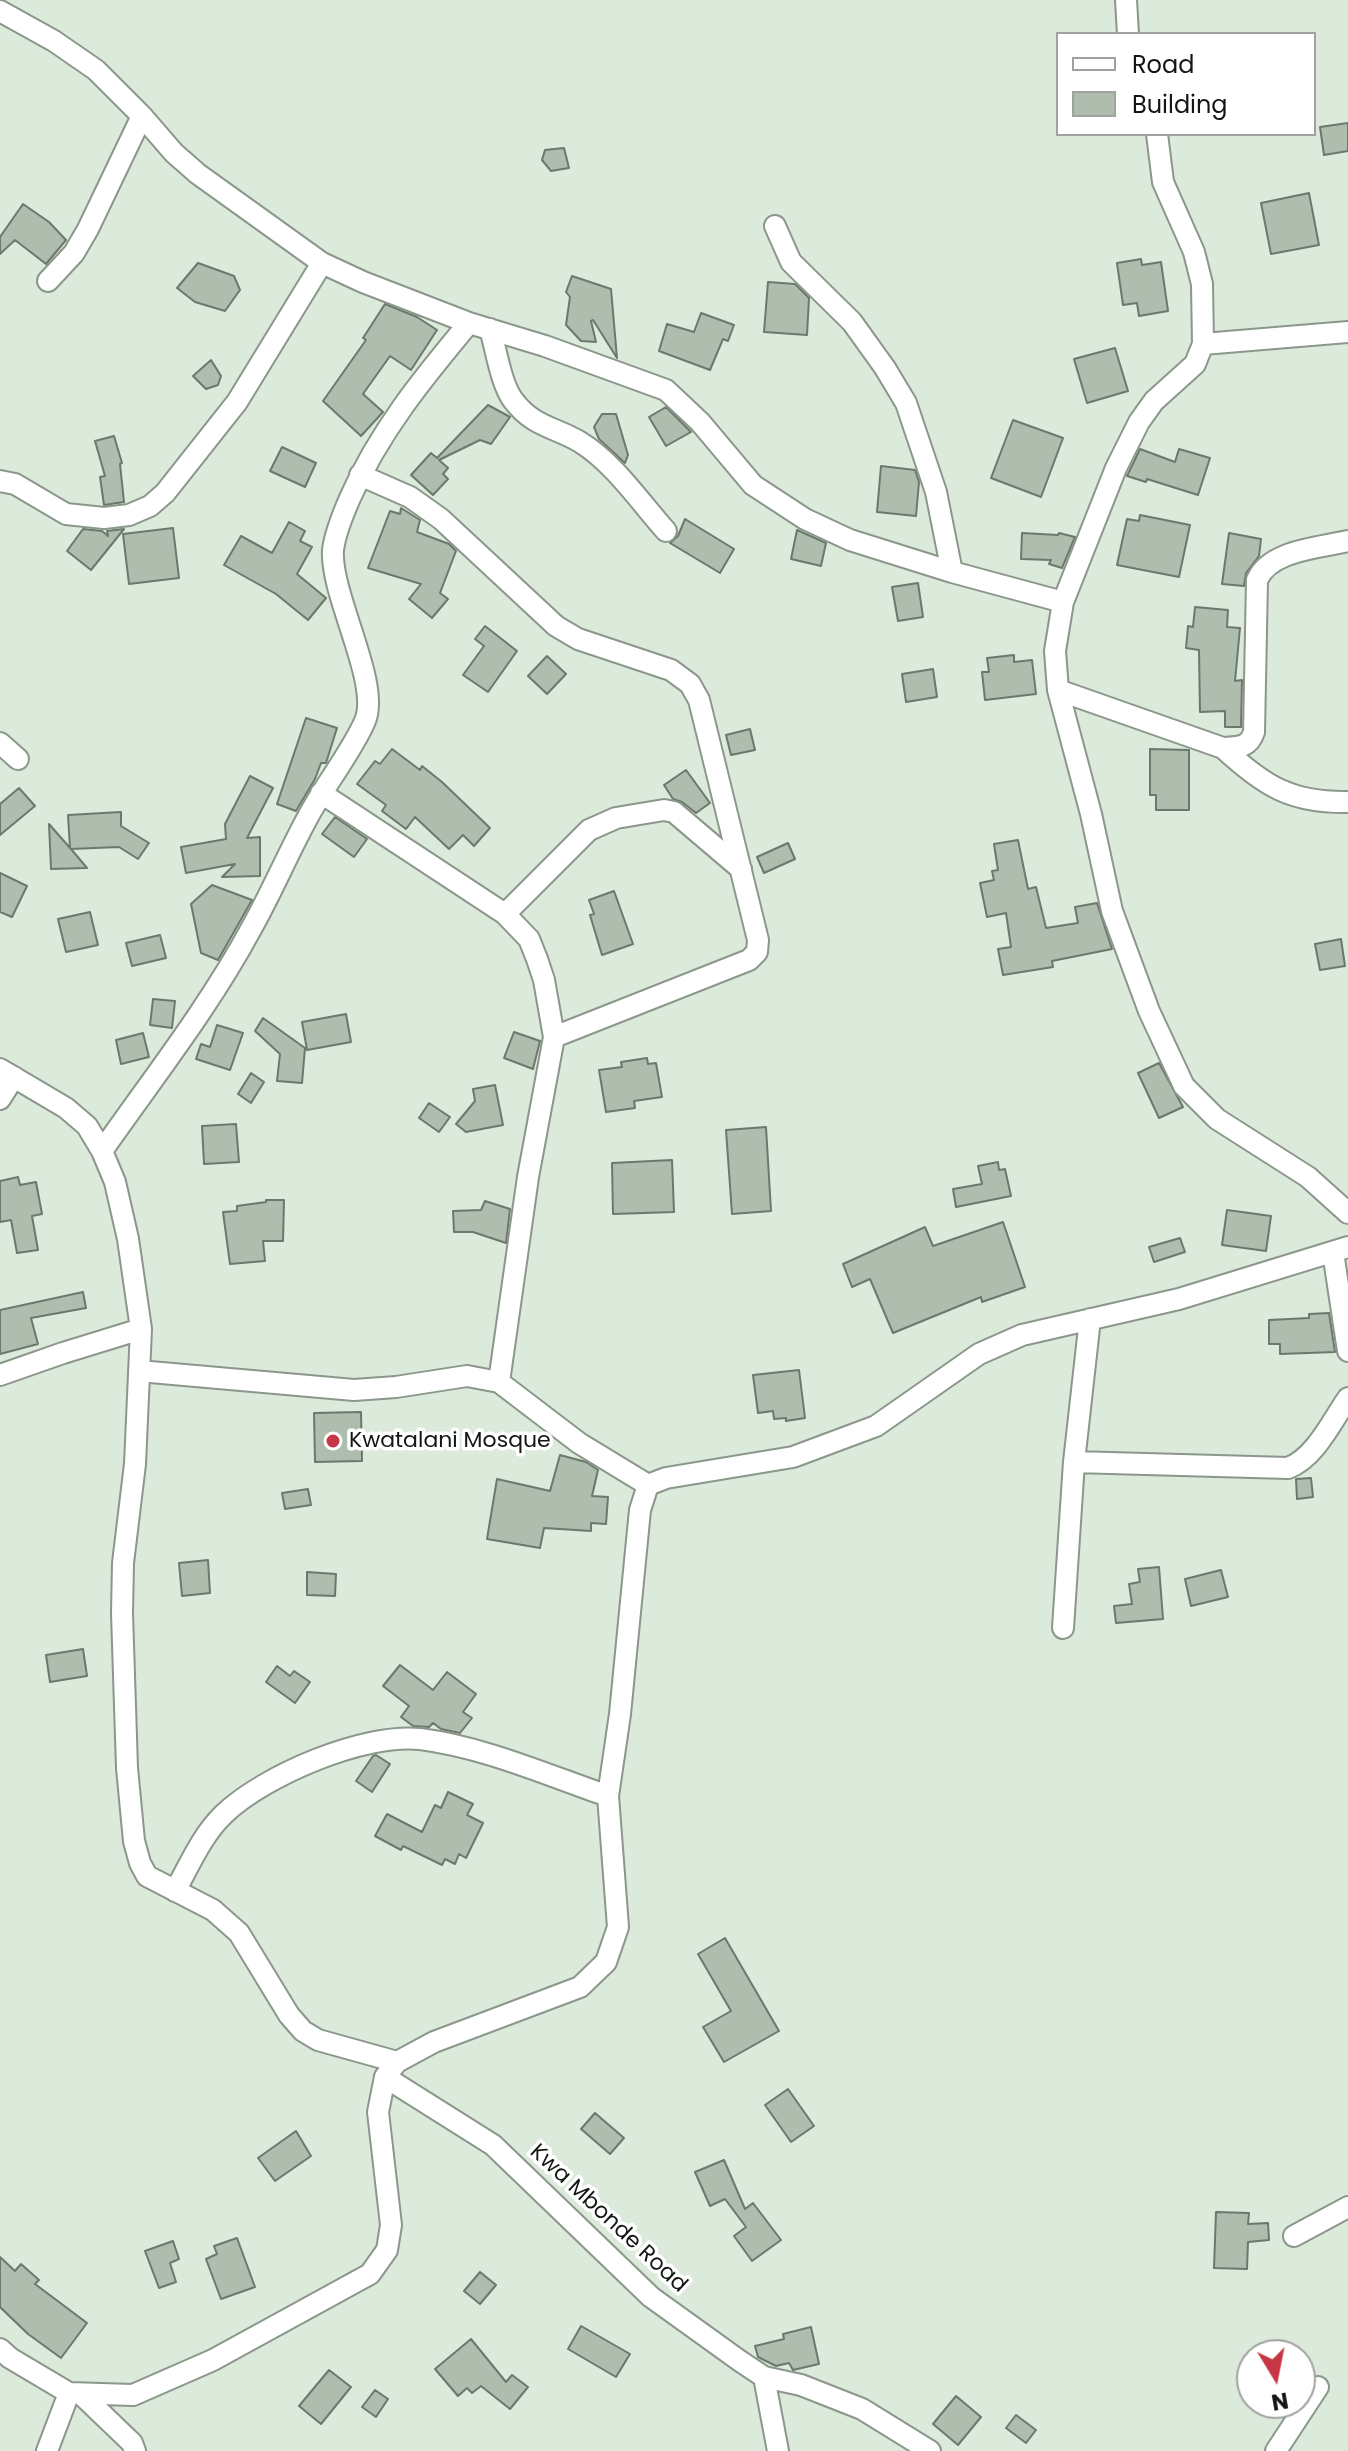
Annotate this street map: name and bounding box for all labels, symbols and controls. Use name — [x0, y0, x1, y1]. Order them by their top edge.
legend — [1056, 32, 1316, 136]
text: Road — [1132, 48, 1194, 81]
text: Building — [1132, 88, 1228, 121]
place label: Kwatalani Mosque — [349, 1428, 551, 1454]
marker: Kwatalani Mosque — [324, 1432, 342, 1450]
street label: Kwa Mbonde Road — [524, 2139, 692, 2299]
north arrow — [1236, 2339, 1316, 2419]
text: N — [1269, 2384, 1291, 2418]

